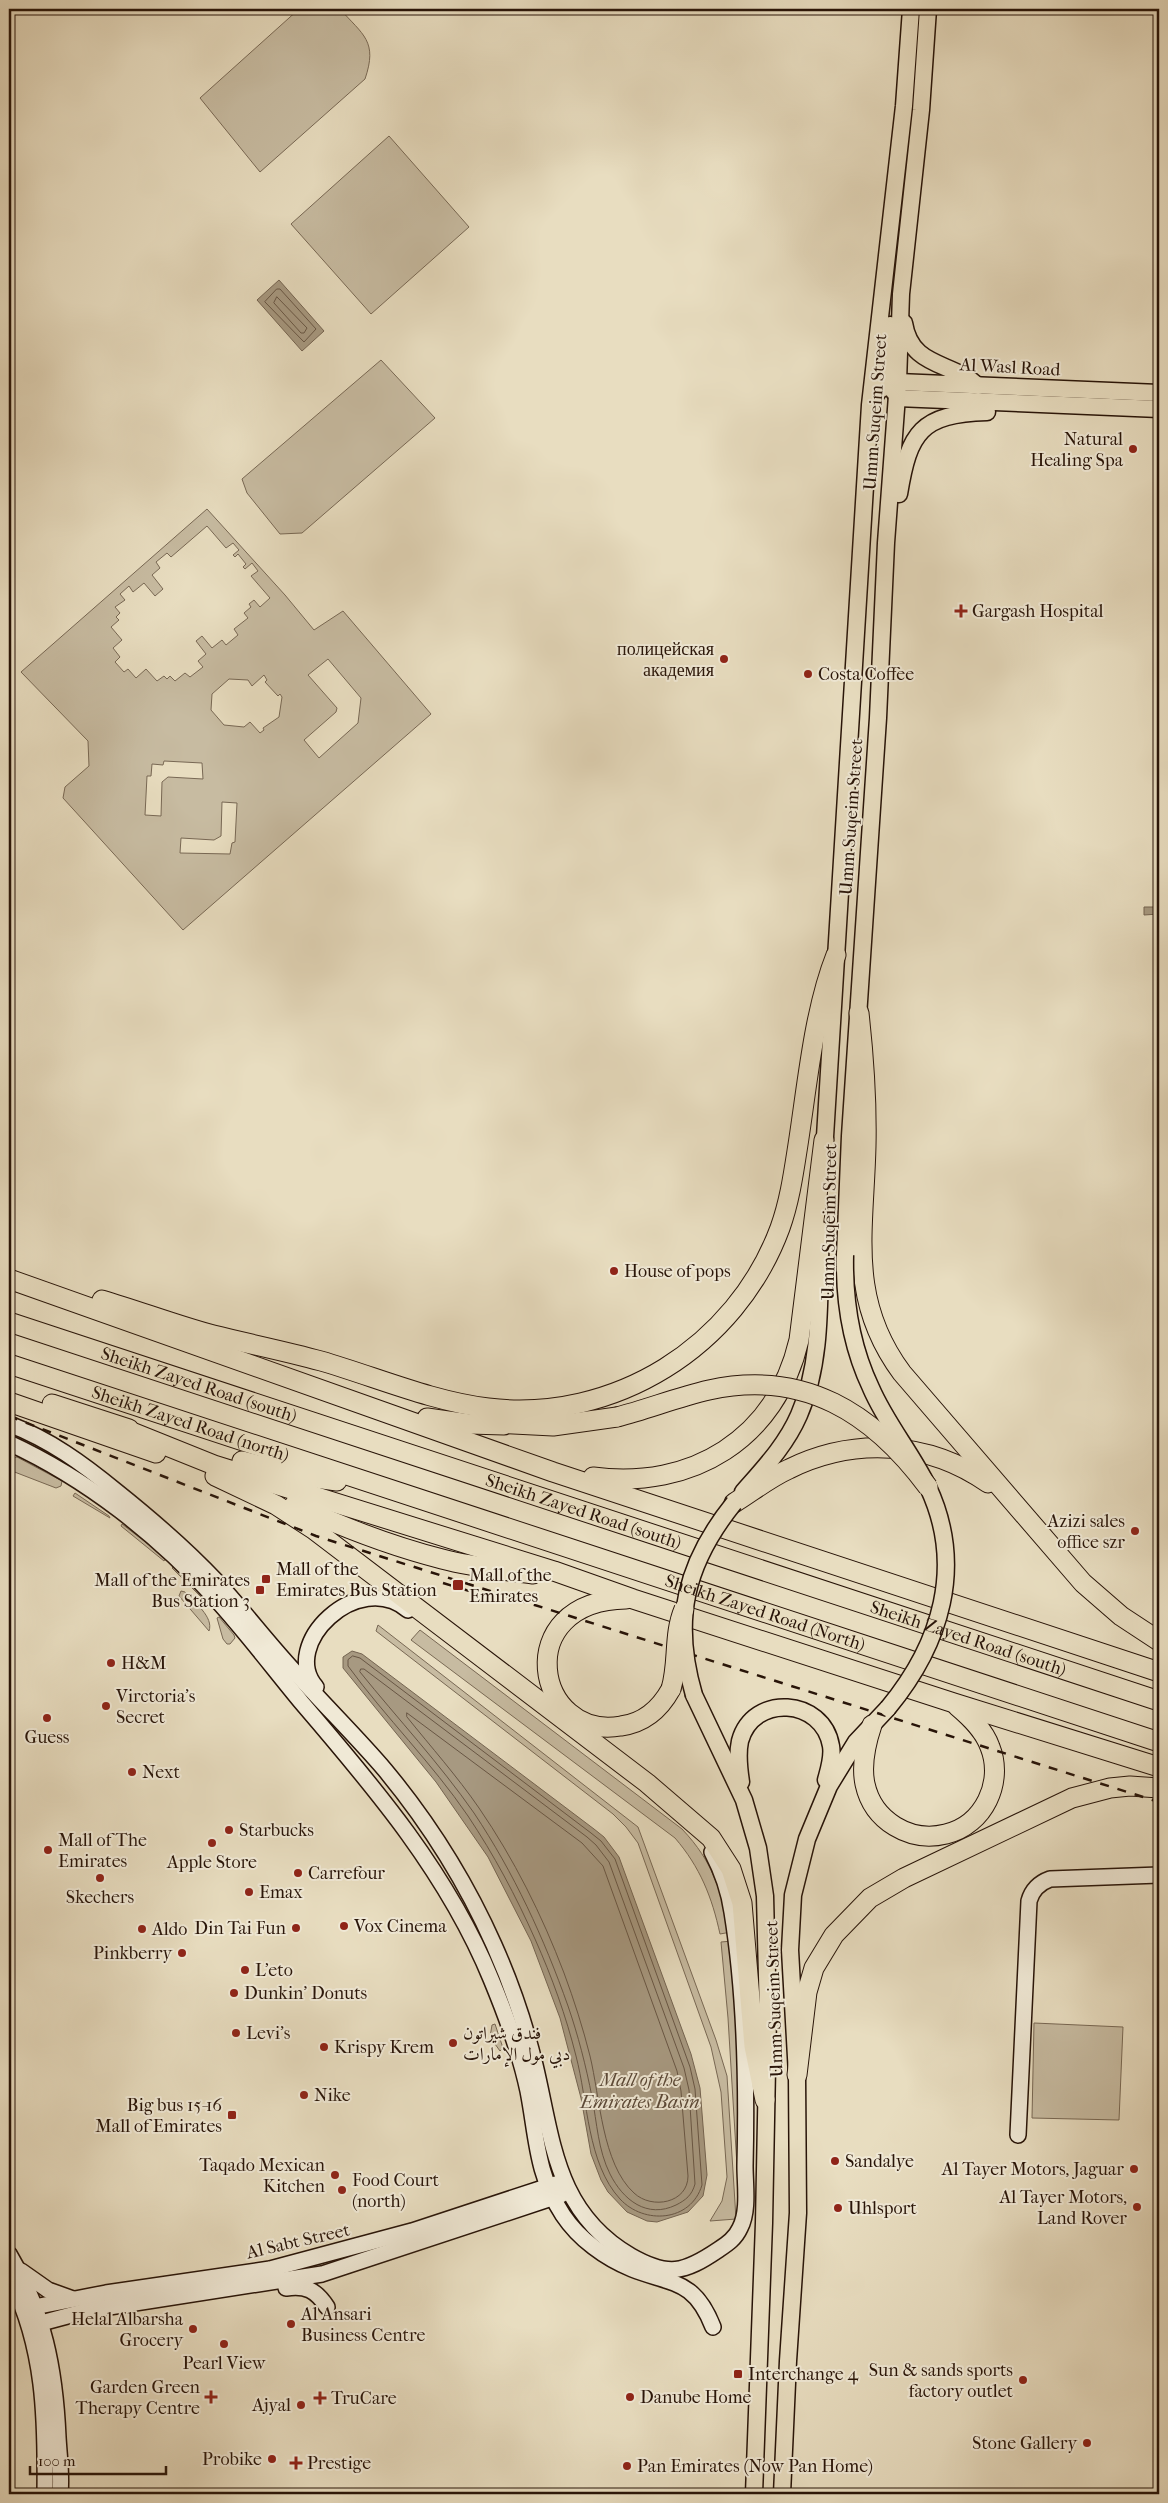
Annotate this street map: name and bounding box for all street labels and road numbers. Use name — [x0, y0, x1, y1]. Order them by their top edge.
street label: Umm Suqeim Street — [860, 332, 891, 491]
street label: Al Wasl Road — [958, 354, 1061, 381]
street label: Umm Suqeim Street — [836, 737, 867, 896]
street label: Umm Suqeim Street — [818, 1143, 841, 1301]
street label: Sheikh Zayed Road (south) — [98, 1343, 299, 1427]
street label: Sheikh Zayed Road (north) — [89, 1382, 292, 1466]
street label: Sheikh Zayed Road (south) — [483, 1470, 684, 1554]
street label: Sheikh Zayed Road (North) — [662, 1570, 868, 1656]
street label: Sheikh Zayed Road (south) — [867, 1597, 1069, 1681]
street label: Umm Suqeim Street — [761, 1920, 788, 2078]
street label: Al Sabt Street — [243, 2219, 352, 2264]

